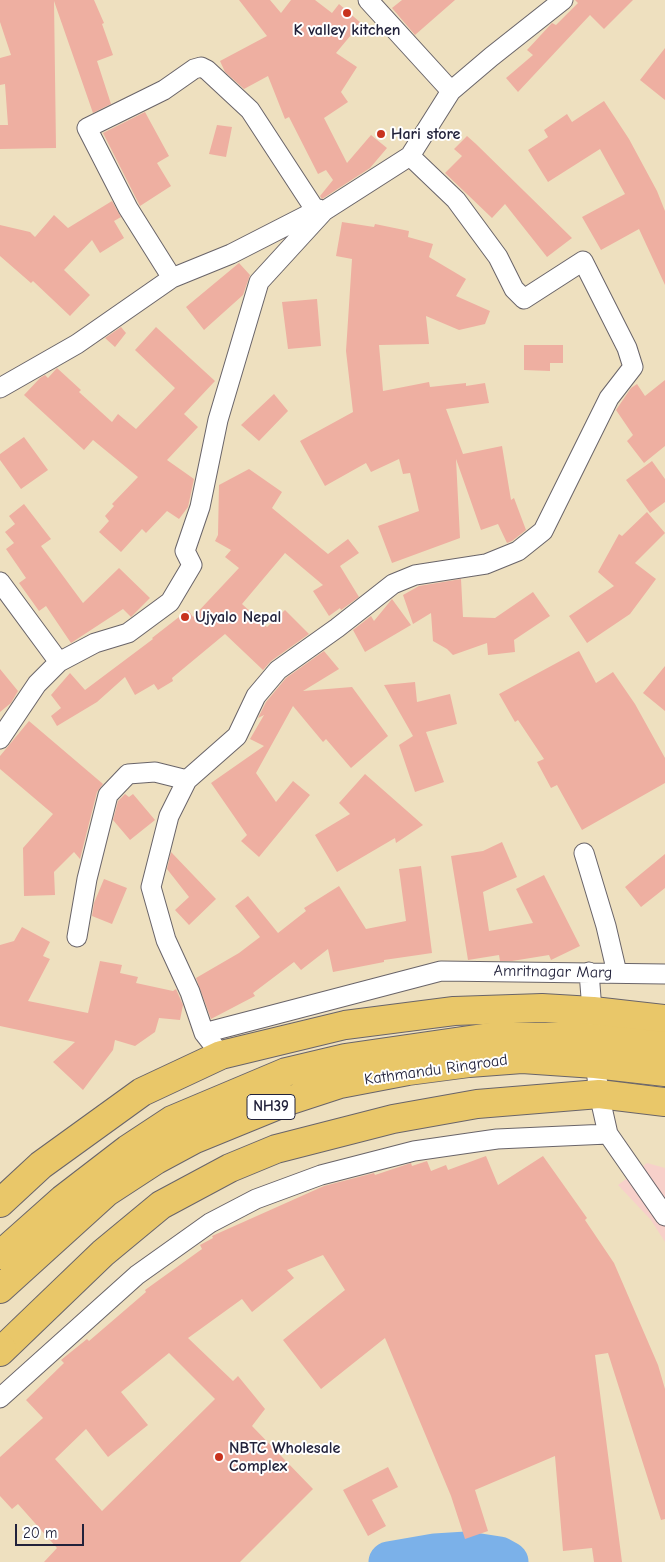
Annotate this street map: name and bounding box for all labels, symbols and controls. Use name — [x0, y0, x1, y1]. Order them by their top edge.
marker: K valley kitchen — [341, 7, 353, 19]
place label: K valley kitchen — [294, 20, 400, 40]
place label: Hari store — [391, 124, 460, 144]
marker: Hari store — [375, 128, 387, 140]
place label: Ujyalo Nepal — [195, 607, 281, 627]
marker: Ujyalo Nepal — [179, 611, 191, 623]
street label: Amritnagar Marg — [494, 961, 612, 983]
street label: Kathmandu Ringroad — [363, 1050, 509, 1090]
road number: NH39 — [247, 1094, 295, 1120]
place label: NBTC Wholesale Complex — [229, 1438, 340, 1476]
marker: NBTC Wholesale Complex — [213, 1451, 225, 1463]
scale bar — [18, 1514, 86, 1546]
text: 20 m — [23, 1524, 57, 1542]

